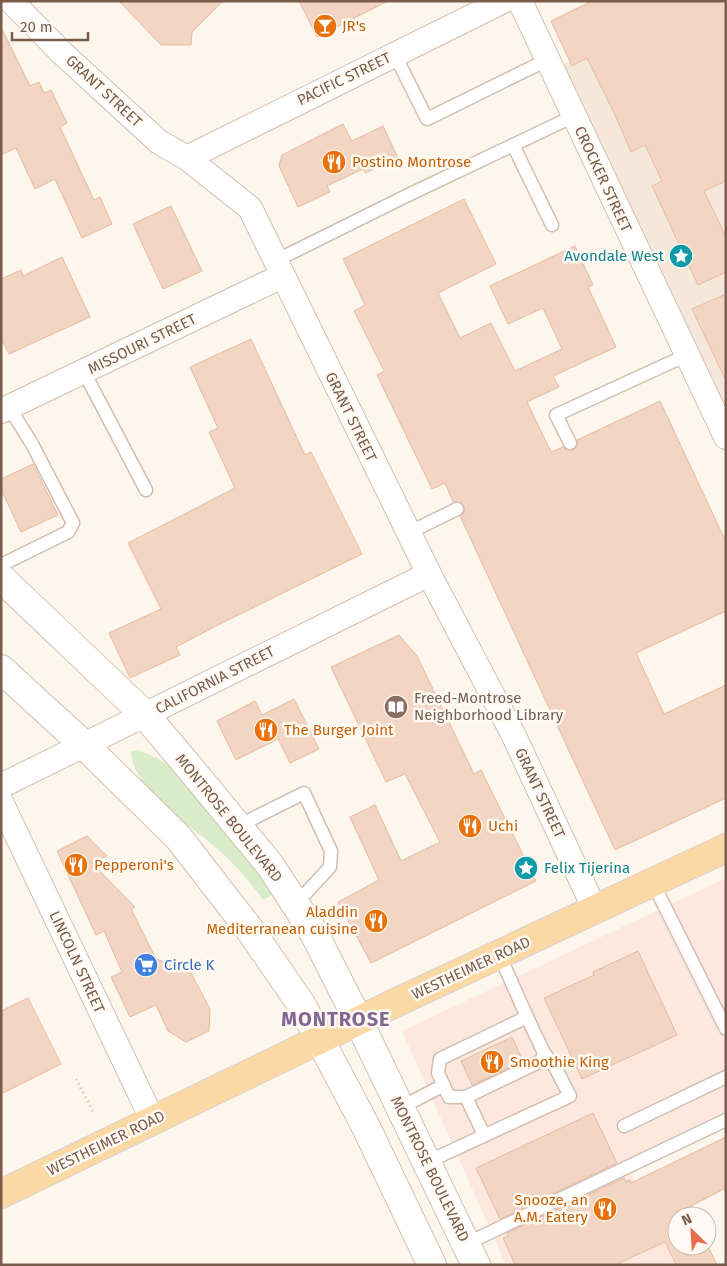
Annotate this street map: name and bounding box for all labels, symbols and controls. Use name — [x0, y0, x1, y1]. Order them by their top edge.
scale bar — [12, 10, 89, 42]
bar icon: JR's — [312, 13, 338, 39]
place label: JR's — [342, 17, 366, 35]
text: 20 m — [20, 18, 53, 36]
street label: PACIFIC STREET — [294, 49, 394, 109]
street label: GRANT STREET — [62, 51, 146, 131]
street label: CROCKER STREET — [571, 123, 635, 235]
restaurant icon: Postino Montrose — [321, 149, 347, 175]
place label: Postino Montrose — [352, 153, 471, 171]
place icon: Avondale West — [668, 243, 694, 269]
place label: Avondale West — [564, 247, 665, 265]
street label: MISSOURI STREET — [85, 310, 199, 378]
street label: GRANT STREET — [322, 369, 381, 465]
street label: CALIFORNIA STREET — [152, 642, 278, 718]
place label: Freed-Montrose Neighborhood Library — [414, 689, 564, 724]
library icon: Freed-Montrose Neighborhood Library — [383, 694, 409, 720]
restaurant icon: The Burger Joint — [253, 717, 279, 743]
place label: The Burger Joint — [284, 721, 394, 739]
street label: GRANT STREET — [511, 745, 569, 841]
street label: MONTROSE BOULEVARD — [172, 750, 286, 886]
restaurant icon: Uchi — [457, 813, 483, 839]
place label: Uchi — [488, 817, 518, 835]
restaurant icon: Pepperoni's — [63, 852, 89, 878]
place icon: Felix Tijerina — [513, 855, 539, 881]
place label: Pepperoni's — [94, 856, 174, 874]
place label: Felix Tijerina — [544, 859, 630, 877]
place label: Aladdin Mediterranean cuisine — [206, 903, 358, 938]
street label: LINCOLN STREET — [45, 908, 109, 1016]
restaurant icon: Aladdin Mediterranean cuisine — [363, 908, 389, 934]
street label: WESTHEIMER ROAD — [409, 933, 533, 1003]
supermarket icon: Circle K — [133, 952, 159, 978]
place label: Circle K — [164, 956, 215, 974]
district label: MONTROSE — [281, 1007, 391, 1031]
restaurant icon: Smoothie King — [479, 1049, 505, 1075]
place label: Smoothie King — [510, 1053, 609, 1071]
street label: MONTROSE BOULEVARD — [387, 1093, 473, 1245]
street label: WESTHEIMER ROAD — [44, 1107, 168, 1179]
place label: Snooze, an A.M. Eatery — [514, 1191, 589, 1226]
restaurant icon: Snooze, an A.M. Eatery — [592, 1196, 618, 1222]
north arrow — [667, 1206, 717, 1256]
text: N — [679, 1210, 695, 1229]

